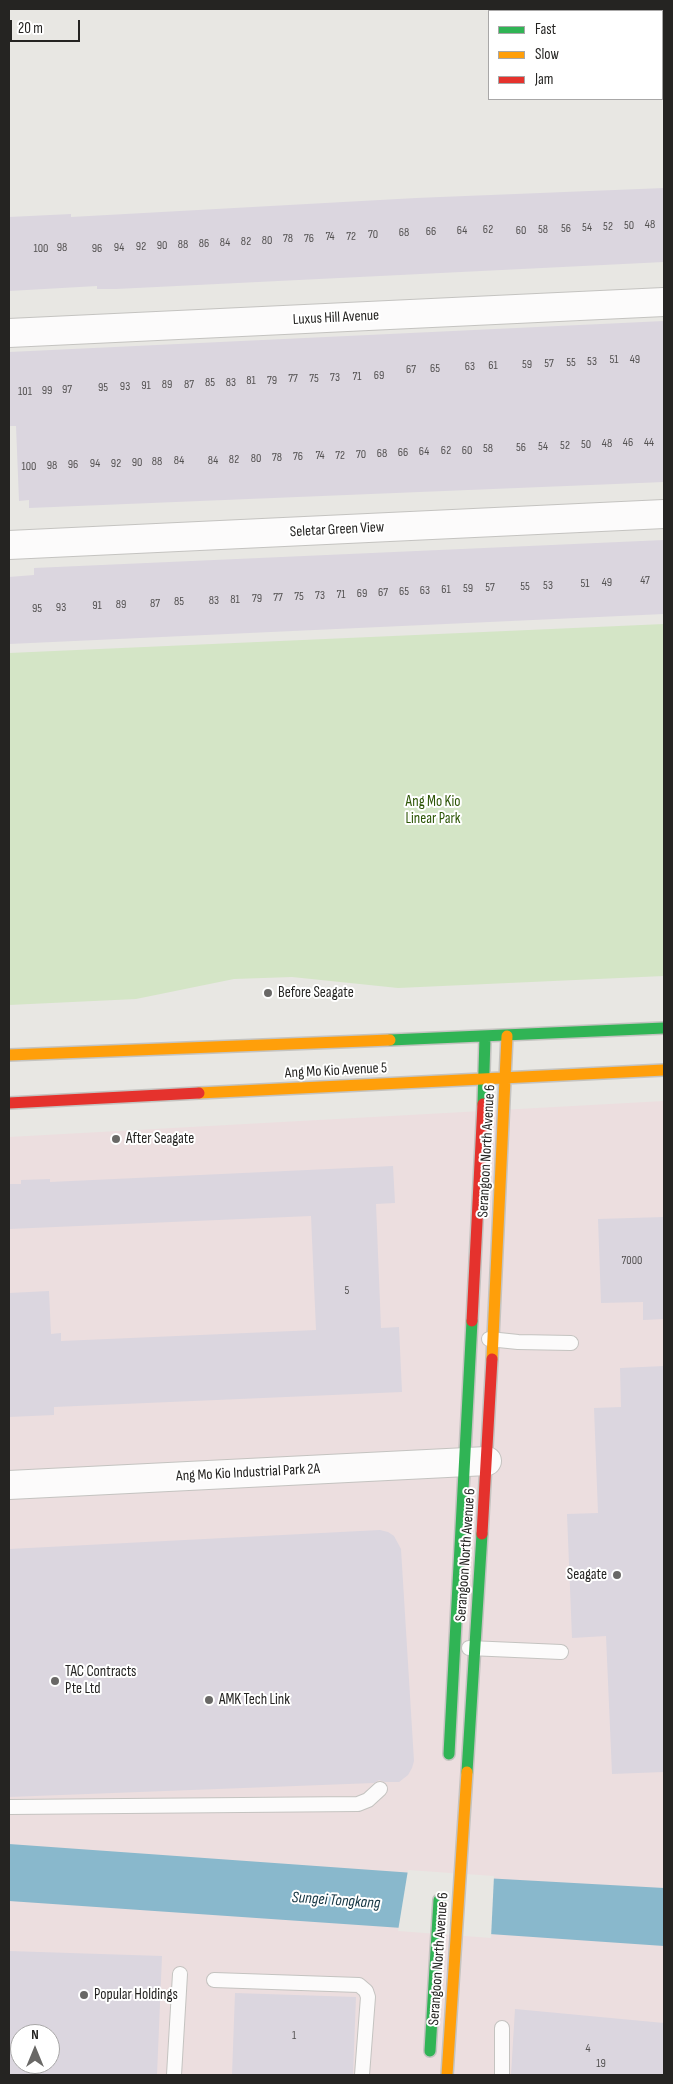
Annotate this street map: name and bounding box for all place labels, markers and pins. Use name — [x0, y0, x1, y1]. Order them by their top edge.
place label: Before Seagate — [278, 984, 354, 1002]
marker: Before Seagate — [262, 987, 274, 999]
place label: After Seagate — [126, 1130, 194, 1148]
marker: After Seagate — [110, 1133, 122, 1145]
place label: Seagate — [567, 1566, 607, 1584]
marker: Seagate — [611, 1569, 623, 1581]
place label: TAC Contracts Pte Ltd — [65, 1663, 137, 1698]
marker: TAC Contracts Pte Ltd — [49, 1675, 61, 1687]
place label: AMK Tech Link — [219, 1691, 290, 1709]
marker: AMK Tech Link — [203, 1694, 215, 1706]
place label: Popular Holdings — [94, 1986, 178, 2004]
marker: Popular Holdings — [78, 1989, 90, 2001]

